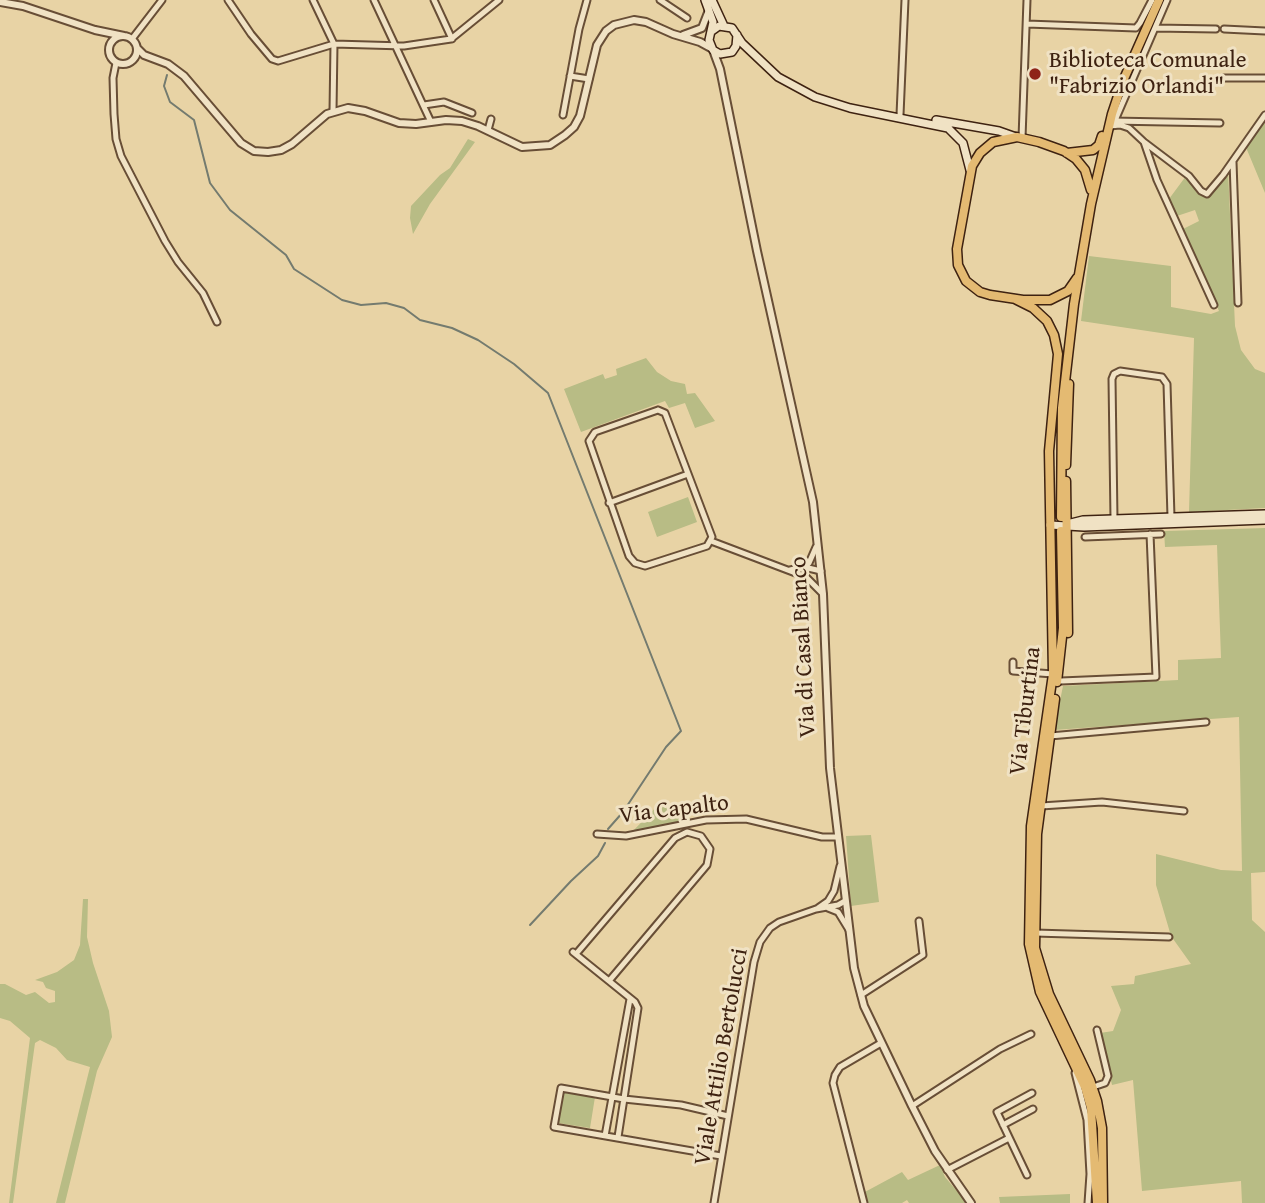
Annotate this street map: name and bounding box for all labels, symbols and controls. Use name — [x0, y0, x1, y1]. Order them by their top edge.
place label: Biblioteca Comunale "Fabrizio Orlandi" — [1049, 47, 1247, 101]
marker: Biblioteca Comunale "Fabrizio Orlandi" — [1027, 66, 1043, 82]
street label: Via di Casal Bianco — [785, 556, 823, 738]
street label: Via Tiburtina — [1004, 645, 1048, 777]
street label: Via Capalto — [618, 790, 730, 830]
street label: Viale Attilio Bertolucci — [689, 946, 755, 1168]

